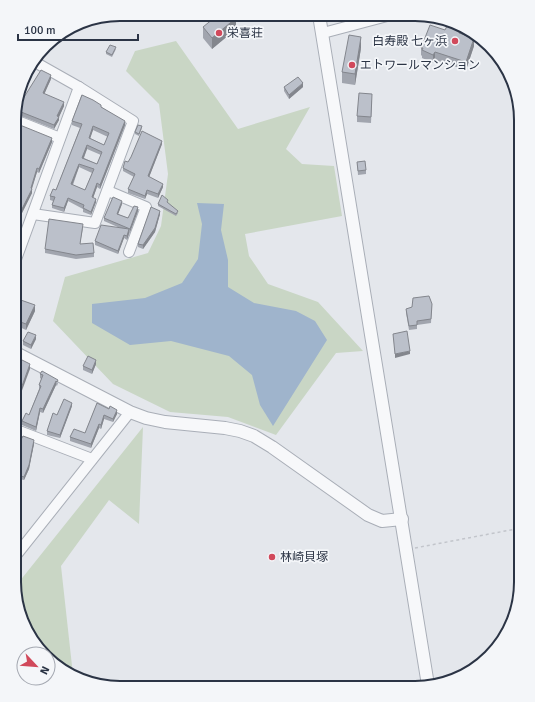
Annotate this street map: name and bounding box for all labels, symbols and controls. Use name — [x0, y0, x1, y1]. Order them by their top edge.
scale bar — [18, 16, 138, 42]
text: 100 m — [24, 23, 56, 38]
place label: 栄喜荘 — [227, 26, 263, 41]
marker: 栄喜荘 — [214, 28, 224, 38]
place label: 白寿殿 七ヶ浜 — [372, 34, 447, 49]
marker: 白寿殿 七ヶ浜 — [450, 36, 460, 46]
place label: エトワールマンション — [360, 58, 480, 73]
marker: エトワールマンション — [347, 60, 357, 70]
place label: 林崎貝塚 — [280, 550, 328, 565]
marker: 林崎貝塚 — [267, 552, 277, 562]
north arrow — [16, 646, 56, 686]
text: N — [37, 664, 52, 676]

